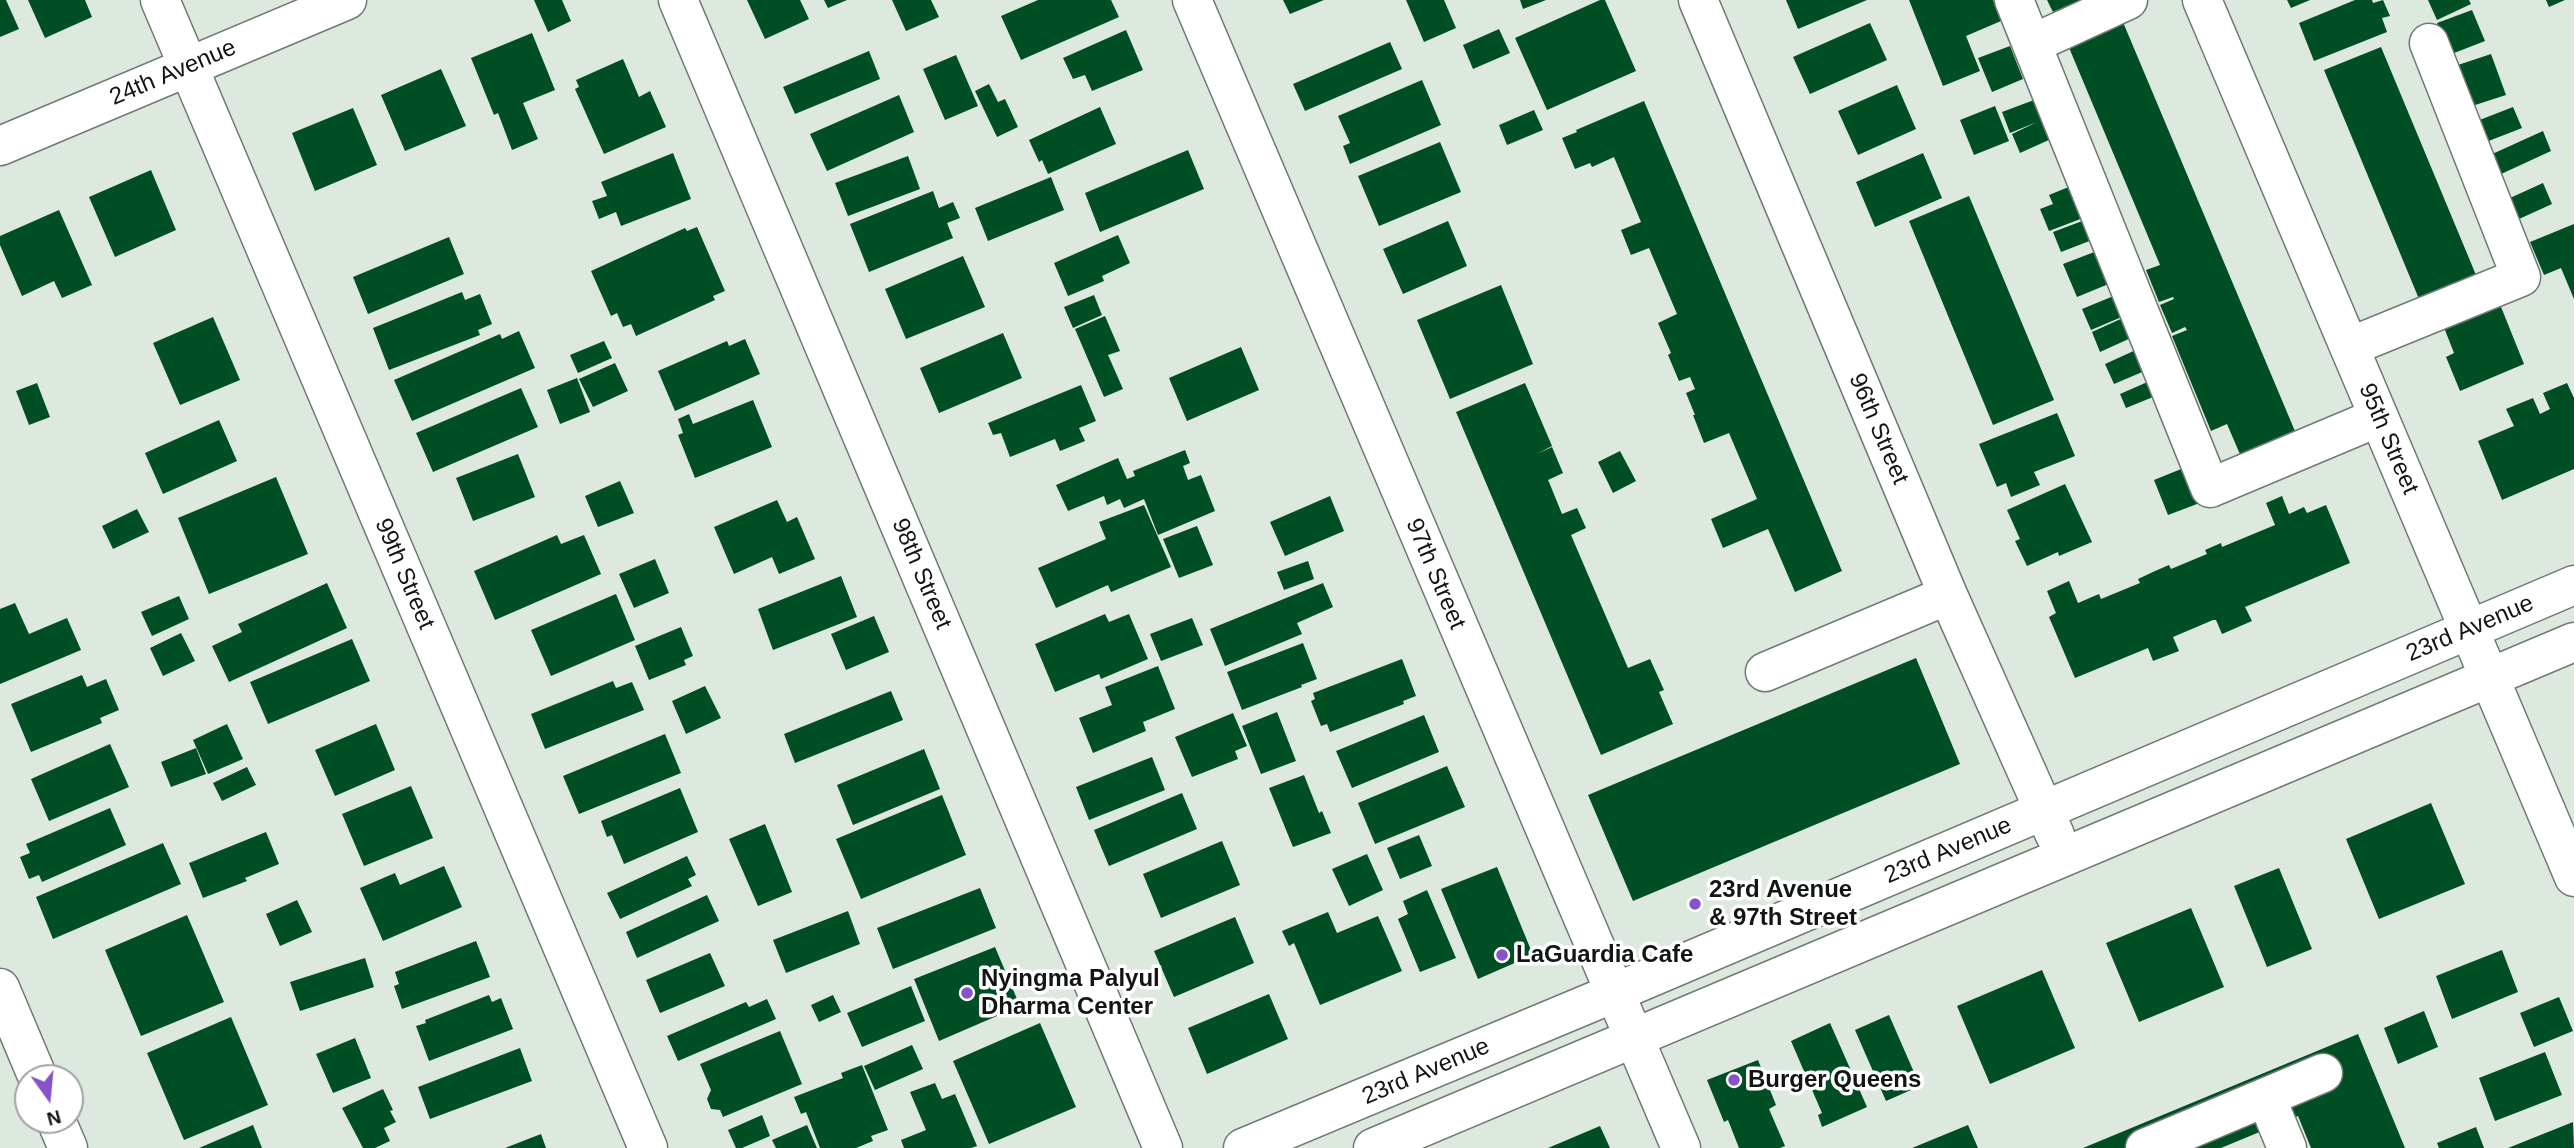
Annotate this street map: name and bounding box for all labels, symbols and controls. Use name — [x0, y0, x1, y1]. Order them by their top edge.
street label: 24th Avenue — [106, 33, 240, 113]
street label: 96th Street — [1842, 369, 1914, 489]
street label: 95th Street — [2352, 379, 2424, 499]
street label: 99th Street — [368, 514, 440, 634]
street label: 98th Street — [885, 514, 957, 634]
street label: 97th Street — [1399, 514, 1471, 634]
street label: 23rd Avenue — [2402, 589, 2538, 669]
street label: 23rd Avenue — [1880, 811, 2016, 891]
place label: 23rd Avenue & 97th Street — [1709, 876, 1857, 932]
marker: 23rd Avenue & 97th Street — [1687, 896, 1703, 912]
place label: LaGuardia Cafe — [1516, 941, 1693, 969]
marker: LaGuardia Cafe — [1494, 947, 1510, 963]
place label: Nyingma Palyul Dharma Center — [981, 965, 1160, 1021]
marker: Nyingma Palyul Dharma Center — [959, 985, 975, 1001]
street label: 23rd Avenue — [1358, 1032, 1494, 1112]
north arrow — [14, 1064, 84, 1134]
place label: Burger Queens — [1748, 1066, 1921, 1094]
marker: Burger Queens — [1726, 1072, 1742, 1088]
text: N — [45, 1106, 63, 1130]

